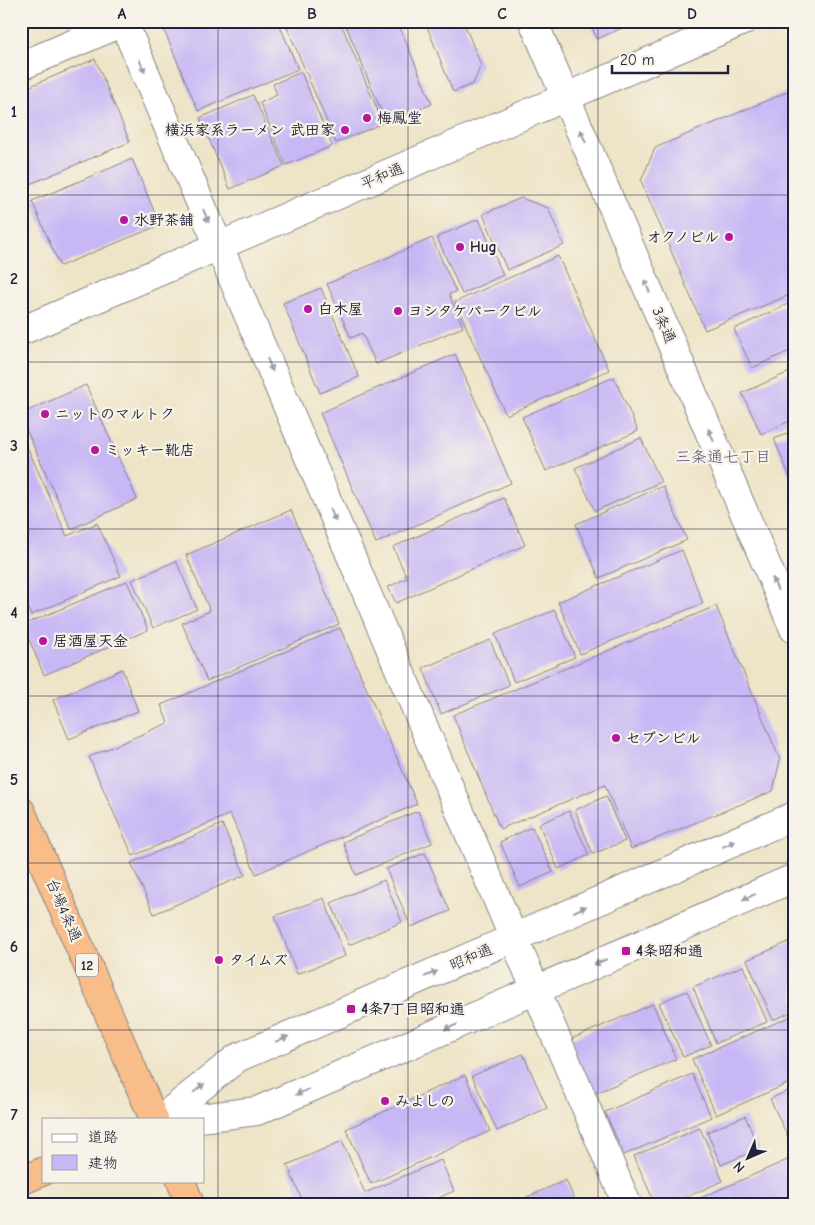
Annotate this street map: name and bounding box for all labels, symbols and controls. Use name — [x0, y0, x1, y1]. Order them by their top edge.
text: A — [118, 5, 127, 23]
text: B — [307, 5, 317, 23]
text: C — [497, 5, 507, 23]
text: D — [687, 5, 697, 23]
scale bar — [612, 42, 729, 74]
text: 20 m — [620, 51, 654, 69]
one-way arrow — [139, 59, 147, 73]
text: 1 — [11, 103, 17, 121]
place label: 梅鳳堂 — [377, 109, 422, 127]
marker: 梅鳳堂 — [361, 112, 373, 124]
place label: 横浜家系ラーメン 武田家 — [165, 121, 335, 139]
marker: 横浜家系ラーメン 武田家 — [339, 124, 351, 136]
one-way arrow — [578, 129, 586, 143]
street label: 平和通 — [358, 159, 406, 193]
one-way arrow — [202, 209, 210, 223]
place label: 水野茶舗 — [134, 211, 194, 229]
marker: 水野茶舗 — [118, 214, 130, 226]
place label: オクノビル — [646, 228, 719, 246]
marker: オクノビル — [723, 231, 735, 243]
place label: Hug — [470, 238, 497, 256]
marker: Hug — [454, 241, 466, 253]
text: 2 — [10, 270, 18, 288]
one-way arrow — [642, 278, 650, 293]
place label: 白木屋 — [318, 300, 363, 318]
place label: ヨシタケパークビル — [408, 302, 542, 320]
marker: 白木屋 — [302, 303, 314, 315]
street label: 3条通 — [648, 304, 680, 346]
marker: ヨシタケパークビル — [392, 305, 404, 317]
one-way arrow — [266, 358, 274, 372]
place label: ニットのマルトク — [55, 405, 175, 423]
marker: ニットのマルトク — [39, 408, 51, 420]
one-way arrow — [706, 428, 714, 442]
text: 3 — [10, 437, 18, 455]
place label: ミッキー靴店 — [105, 441, 195, 459]
marker: ミッキー靴店 — [89, 444, 101, 456]
district label: 三条通七丁目 — [675, 448, 771, 466]
one-way arrow — [330, 508, 338, 522]
one-way arrow — [770, 577, 778, 591]
text: 4 — [10, 604, 18, 622]
place label: 居酒屋天金 — [53, 632, 128, 650]
marker: 居酒屋天金 — [37, 635, 49, 647]
place label: セブンビル — [626, 729, 701, 747]
marker: セブンビル — [610, 732, 622, 744]
text: 5 — [10, 771, 18, 789]
one-way arrow — [722, 840, 736, 848]
street label: 台場4条通 — [43, 876, 85, 944]
one-way arrow — [742, 894, 756, 902]
one-way arrow — [573, 905, 587, 913]
text: 6 — [10, 938, 18, 956]
street label: 昭和通 — [447, 940, 495, 974]
place label: 4条昭和通 — [636, 942, 703, 960]
marker: 4条昭和通 — [620, 945, 632, 957]
place label: タイムズ — [229, 951, 288, 969]
road number: 12 — [76, 954, 98, 976]
marker: タイムズ — [213, 954, 225, 966]
one-way arrow — [593, 959, 607, 967]
one-way arrow — [424, 970, 438, 978]
place label: 4条7丁目昭和通 — [361, 1000, 465, 1018]
marker: 4条7丁目昭和通 — [345, 1003, 357, 1015]
one-way arrow — [444, 1023, 458, 1031]
one-way arrow — [275, 1034, 289, 1042]
one-way arrow — [192, 1083, 205, 1094]
one-way arrow — [295, 1088, 309, 1096]
place label: みよしの — [395, 1092, 455, 1110]
marker: みよしの — [379, 1095, 391, 1107]
text: 7 — [10, 1106, 18, 1124]
legend — [42, 1118, 205, 1182]
text: 道路 — [88, 1128, 118, 1146]
north arrow — [722, 1132, 772, 1182]
text: 建物 — [88, 1154, 118, 1172]
text: N — [730, 1158, 748, 1176]

